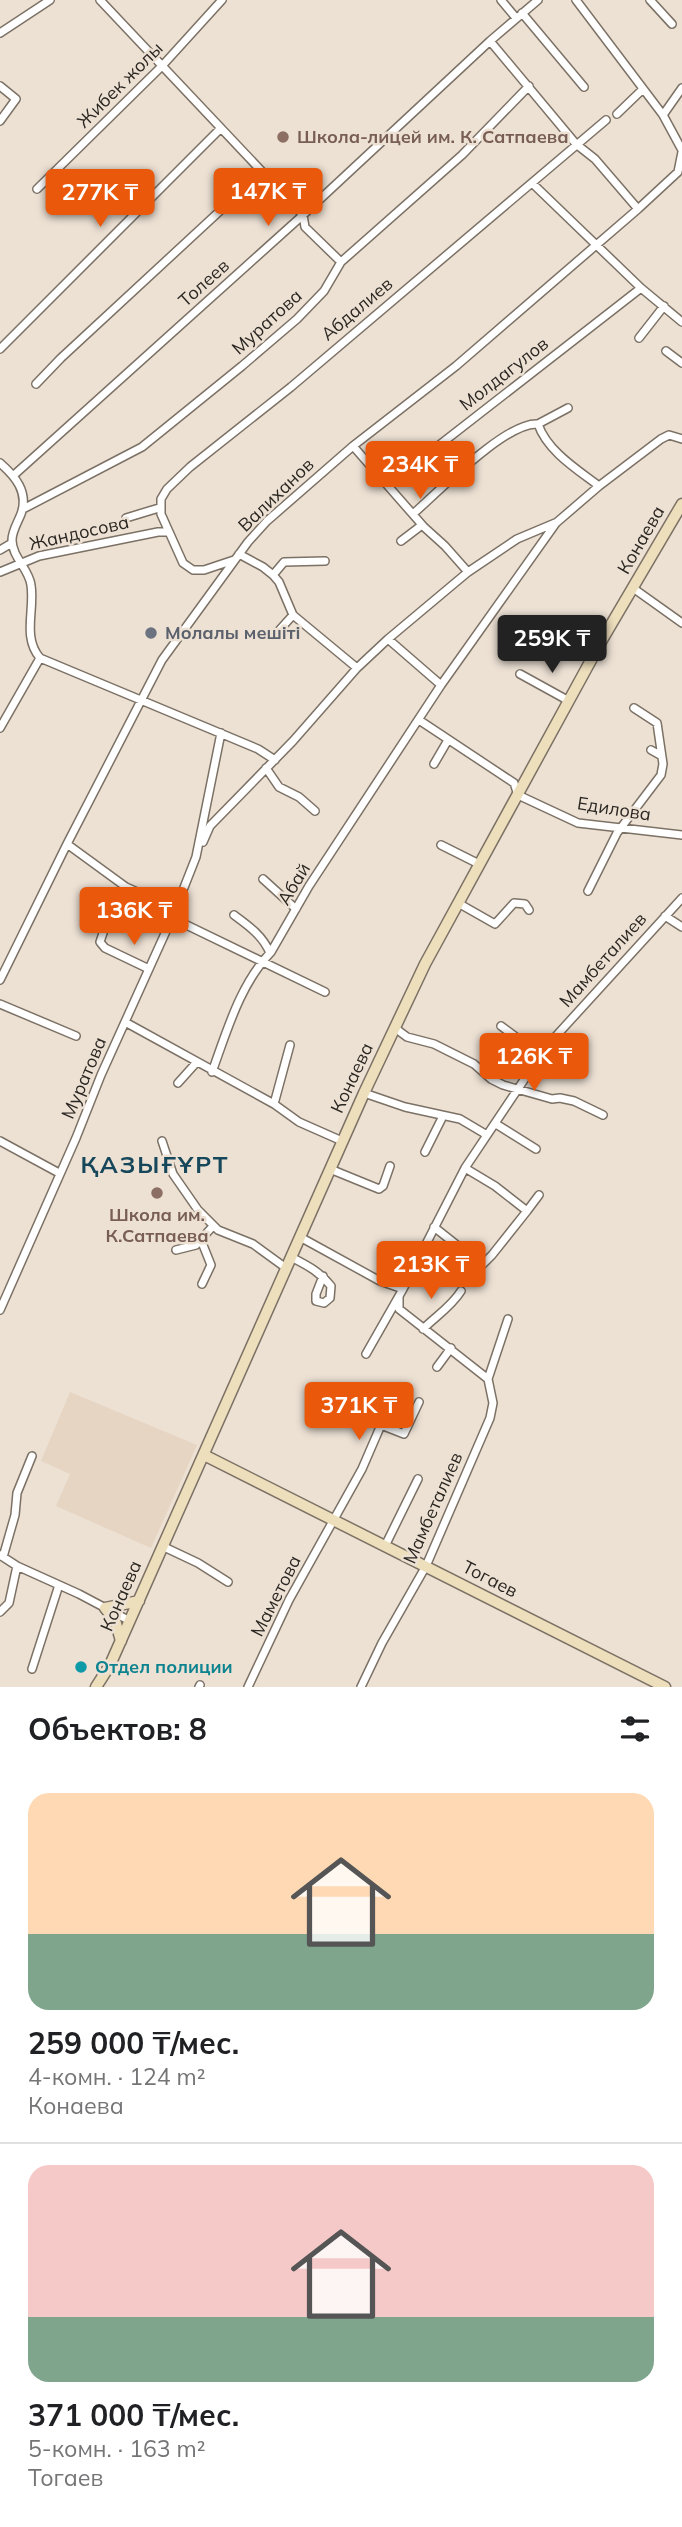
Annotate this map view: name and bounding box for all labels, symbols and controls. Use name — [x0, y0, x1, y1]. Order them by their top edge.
street label: Жибек жолы — [72, 37, 167, 132]
place label: Школа-лицей им. К. Сатпаева — [297, 125, 569, 148]
marker: Школа-лицей им. К. Сатпаева — [275, 129, 291, 145]
pin: 147K ₸ — [211, 168, 325, 228]
pin: 277K ₸ — [43, 170, 157, 229]
text: 147K ₸ — [230, 176, 306, 205]
text: 277K ₸ — [62, 177, 138, 206]
street label: Толеев — [174, 254, 234, 311]
street label: Абдалиев — [316, 272, 397, 345]
street label: Муратова — [227, 284, 307, 359]
street label: Молдагулов — [455, 332, 553, 415]
pin: 234K ₸ — [363, 442, 477, 501]
text: 234K ₸ — [382, 449, 458, 478]
street label: Валиханов — [233, 453, 318, 536]
street label: Конаева — [612, 502, 669, 578]
street label: Жандосова — [27, 510, 131, 555]
pin: 259K ₸ — [495, 616, 609, 675]
place label: Молалы мешіті — [165, 621, 300, 644]
text: 259K ₸ — [514, 623, 590, 652]
marker: Молалы мешіті — [143, 625, 159, 641]
street label: Едилова — [576, 791, 653, 826]
street label: Абай — [272, 859, 315, 909]
pin: 136K ₸ — [77, 888, 191, 947]
text: 136K ₸ — [96, 895, 172, 924]
street label: Мамбеталиев — [554, 908, 651, 1012]
street label: Муратова — [56, 1033, 111, 1122]
pin: 126K ₸ — [477, 1034, 591, 1093]
street label: Конаева — [325, 1039, 378, 1117]
text: 126K ₸ — [496, 1041, 572, 1070]
district label: ҚАЗЫҒҰРТ — [80, 1149, 230, 1179]
marker: Школа им. К.Сатпаева — [149, 1185, 165, 1201]
place label: Школа им. К.Сатпаева — [105, 1203, 209, 1247]
pin: 213K ₸ — [374, 1242, 488, 1301]
text: 213K ₸ — [393, 1249, 469, 1278]
pin: 371K ₸ — [302, 1382, 416, 1442]
text: 371K ₸ — [321, 1390, 397, 1419]
street label: Мамбеталиев — [398, 1449, 467, 1567]
street label: Маметова — [245, 1551, 306, 1640]
street label: Тогаев — [459, 1555, 522, 1602]
street label: Конаева — [95, 1557, 146, 1635]
place label: Отдел полиции — [95, 1655, 233, 1678]
marker: Отдел полиции — [73, 1659, 89, 1675]
text: Объектов: 8 — [28, 1710, 207, 1748]
icon: filters — [616, 1710, 654, 1748]
icon: home — [278, 1839, 404, 1965]
text: 259 000 ₸/мес. — [28, 2024, 239, 2062]
text: 4-комн. · 124 m² — [28, 2062, 206, 2091]
text: Конаева — [28, 2091, 124, 2120]
icon: home — [278, 2211, 404, 2337]
text: 371 000 ₸/мес. — [28, 2396, 239, 2434]
text: 5-комн. · 163 m² — [28, 2434, 206, 2463]
text: Тогаев — [28, 2463, 103, 2492]

